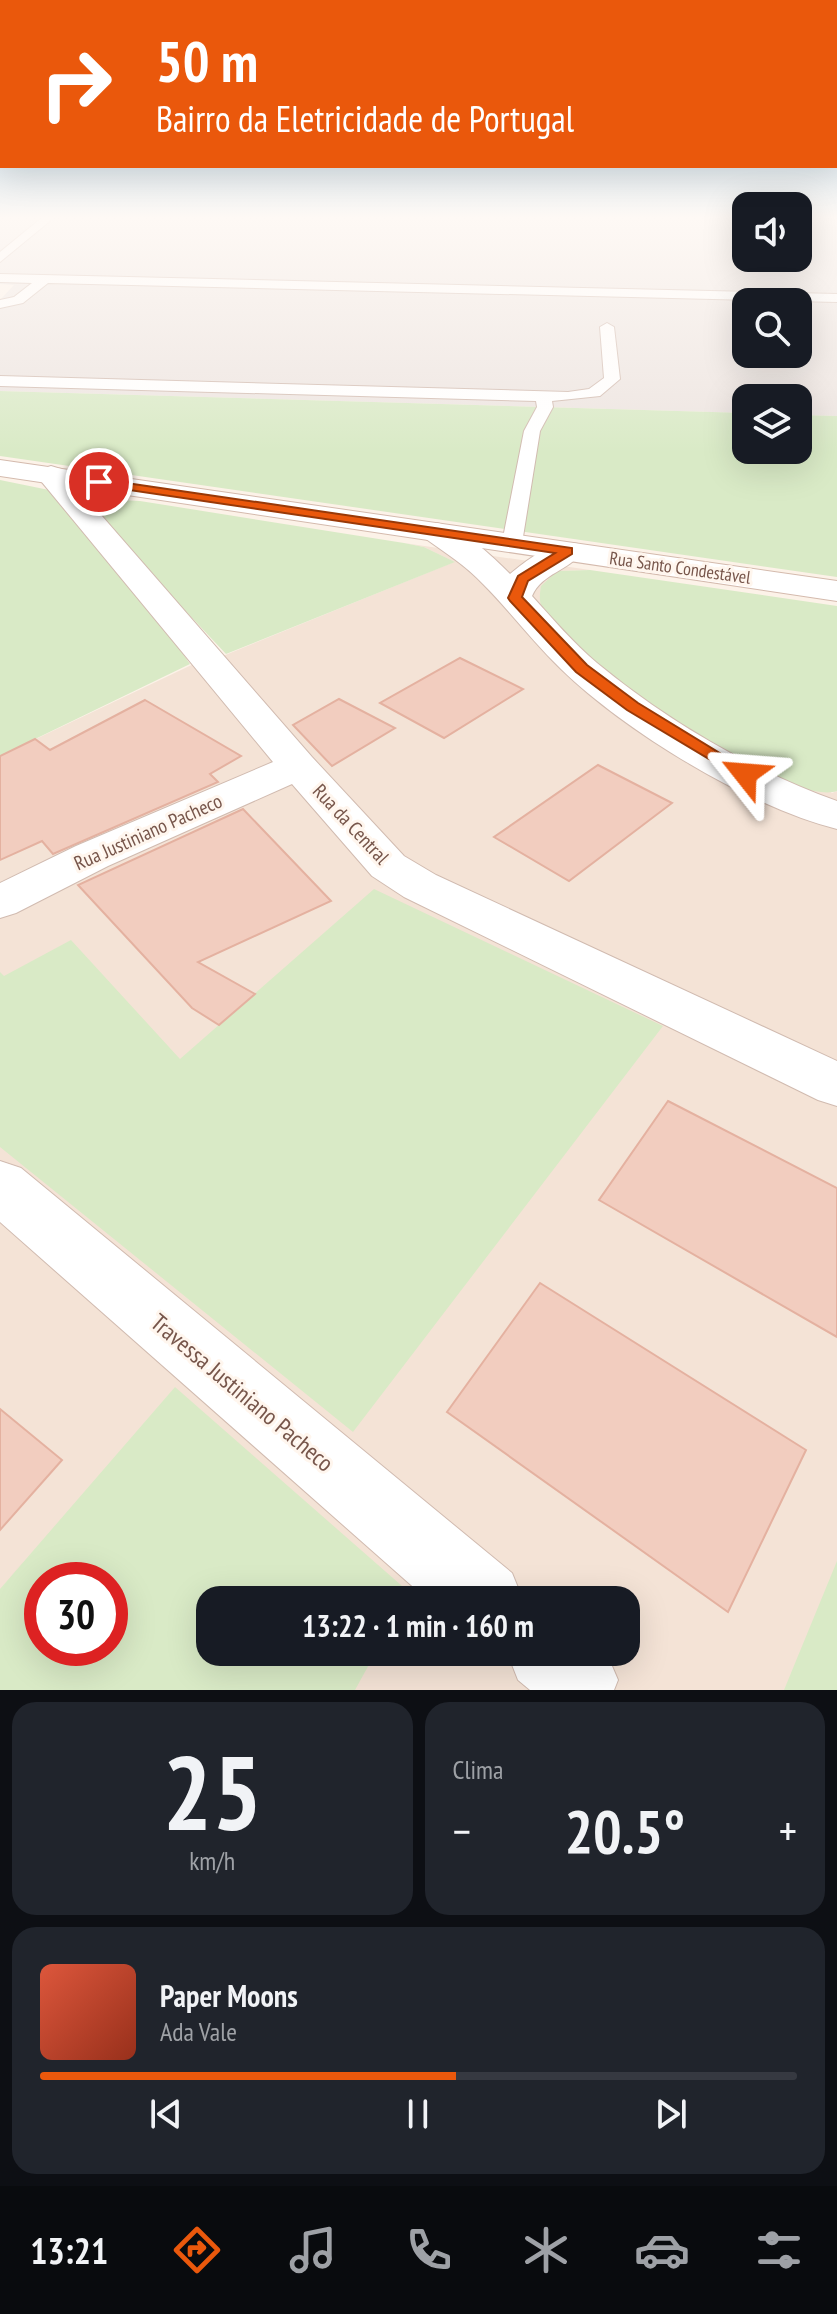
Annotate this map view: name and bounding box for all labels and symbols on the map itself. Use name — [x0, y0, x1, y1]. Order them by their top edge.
pin — [65, 448, 133, 516]
street label: Rua Santo Condestável — [608, 546, 753, 589]
position arrow — [703, 732, 787, 816]
street label: Rua da Central — [307, 778, 395, 870]
street label: Rua Justiniano Pacheco — [70, 788, 226, 876]
street label: Travessa Justiniano Pacheco — [144, 1307, 340, 1478]
speed limit sign: 30 — [24, 1562, 128, 1666]

